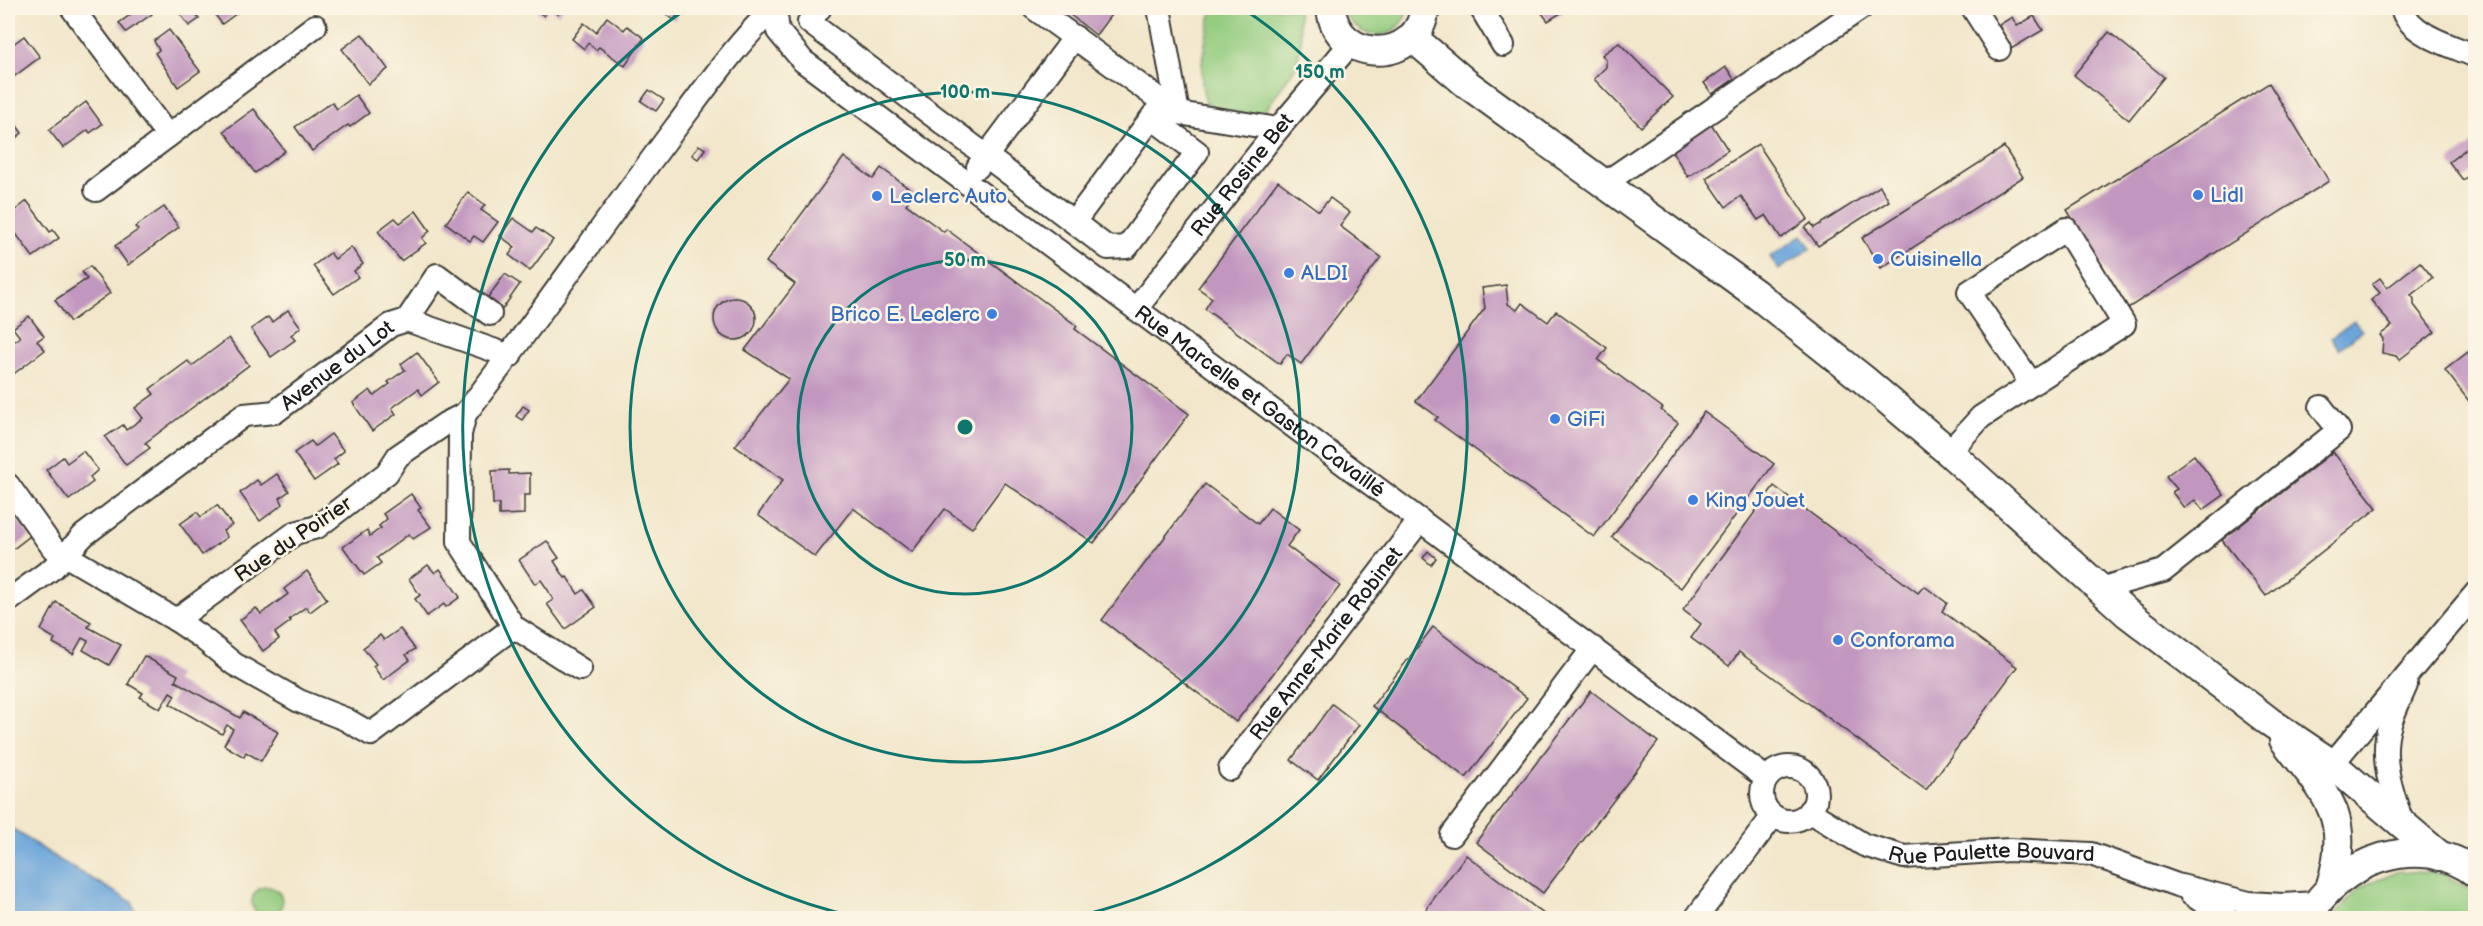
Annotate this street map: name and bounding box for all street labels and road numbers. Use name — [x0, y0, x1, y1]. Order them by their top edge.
street label: Rue Rosine Bet — [1186, 108, 1299, 242]
street label: Rue Marcelle et Gaston Cavaillé — [1129, 300, 1390, 503]
street label: Avenue du Lot — [276, 315, 400, 416]
street label: Rue du Poirier — [230, 491, 357, 588]
street label: Rue Anne-Marie Robinet — [1245, 542, 1408, 745]
street label: Rue Paulette Bouvard — [1885, 838, 2095, 870]

